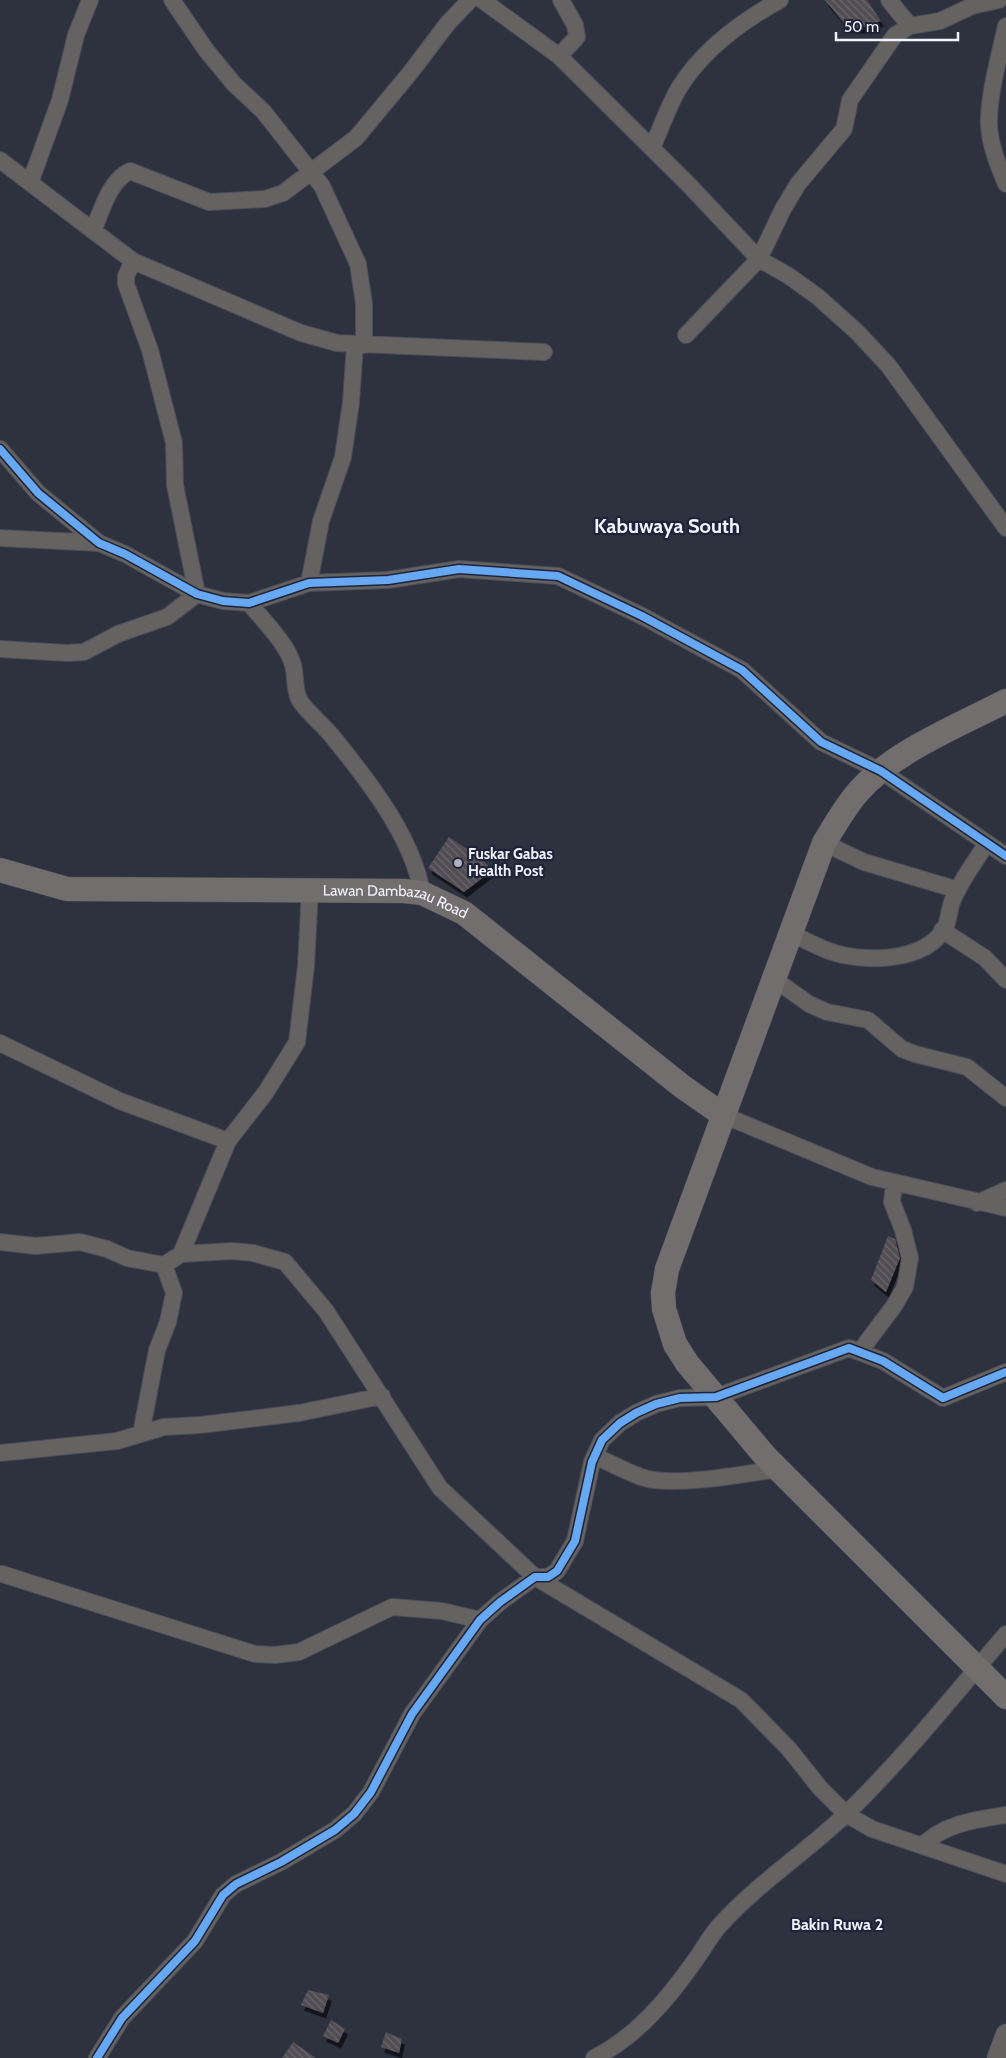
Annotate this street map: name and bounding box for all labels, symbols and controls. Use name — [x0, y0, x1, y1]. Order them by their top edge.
scale bar — [836, 10, 958, 42]
text: 50 m — [844, 18, 879, 36]
district label: Kabuwaya South — [594, 514, 740, 538]
place label: Fuskar Gabas Health Post — [468, 845, 553, 880]
marker: Fuskar Gabas Health Post — [452, 857, 464, 869]
street label: Lawan Dambazau Road — [323, 882, 471, 923]
district label: Bakin Ruwa 2 — [791, 1915, 883, 1934]

